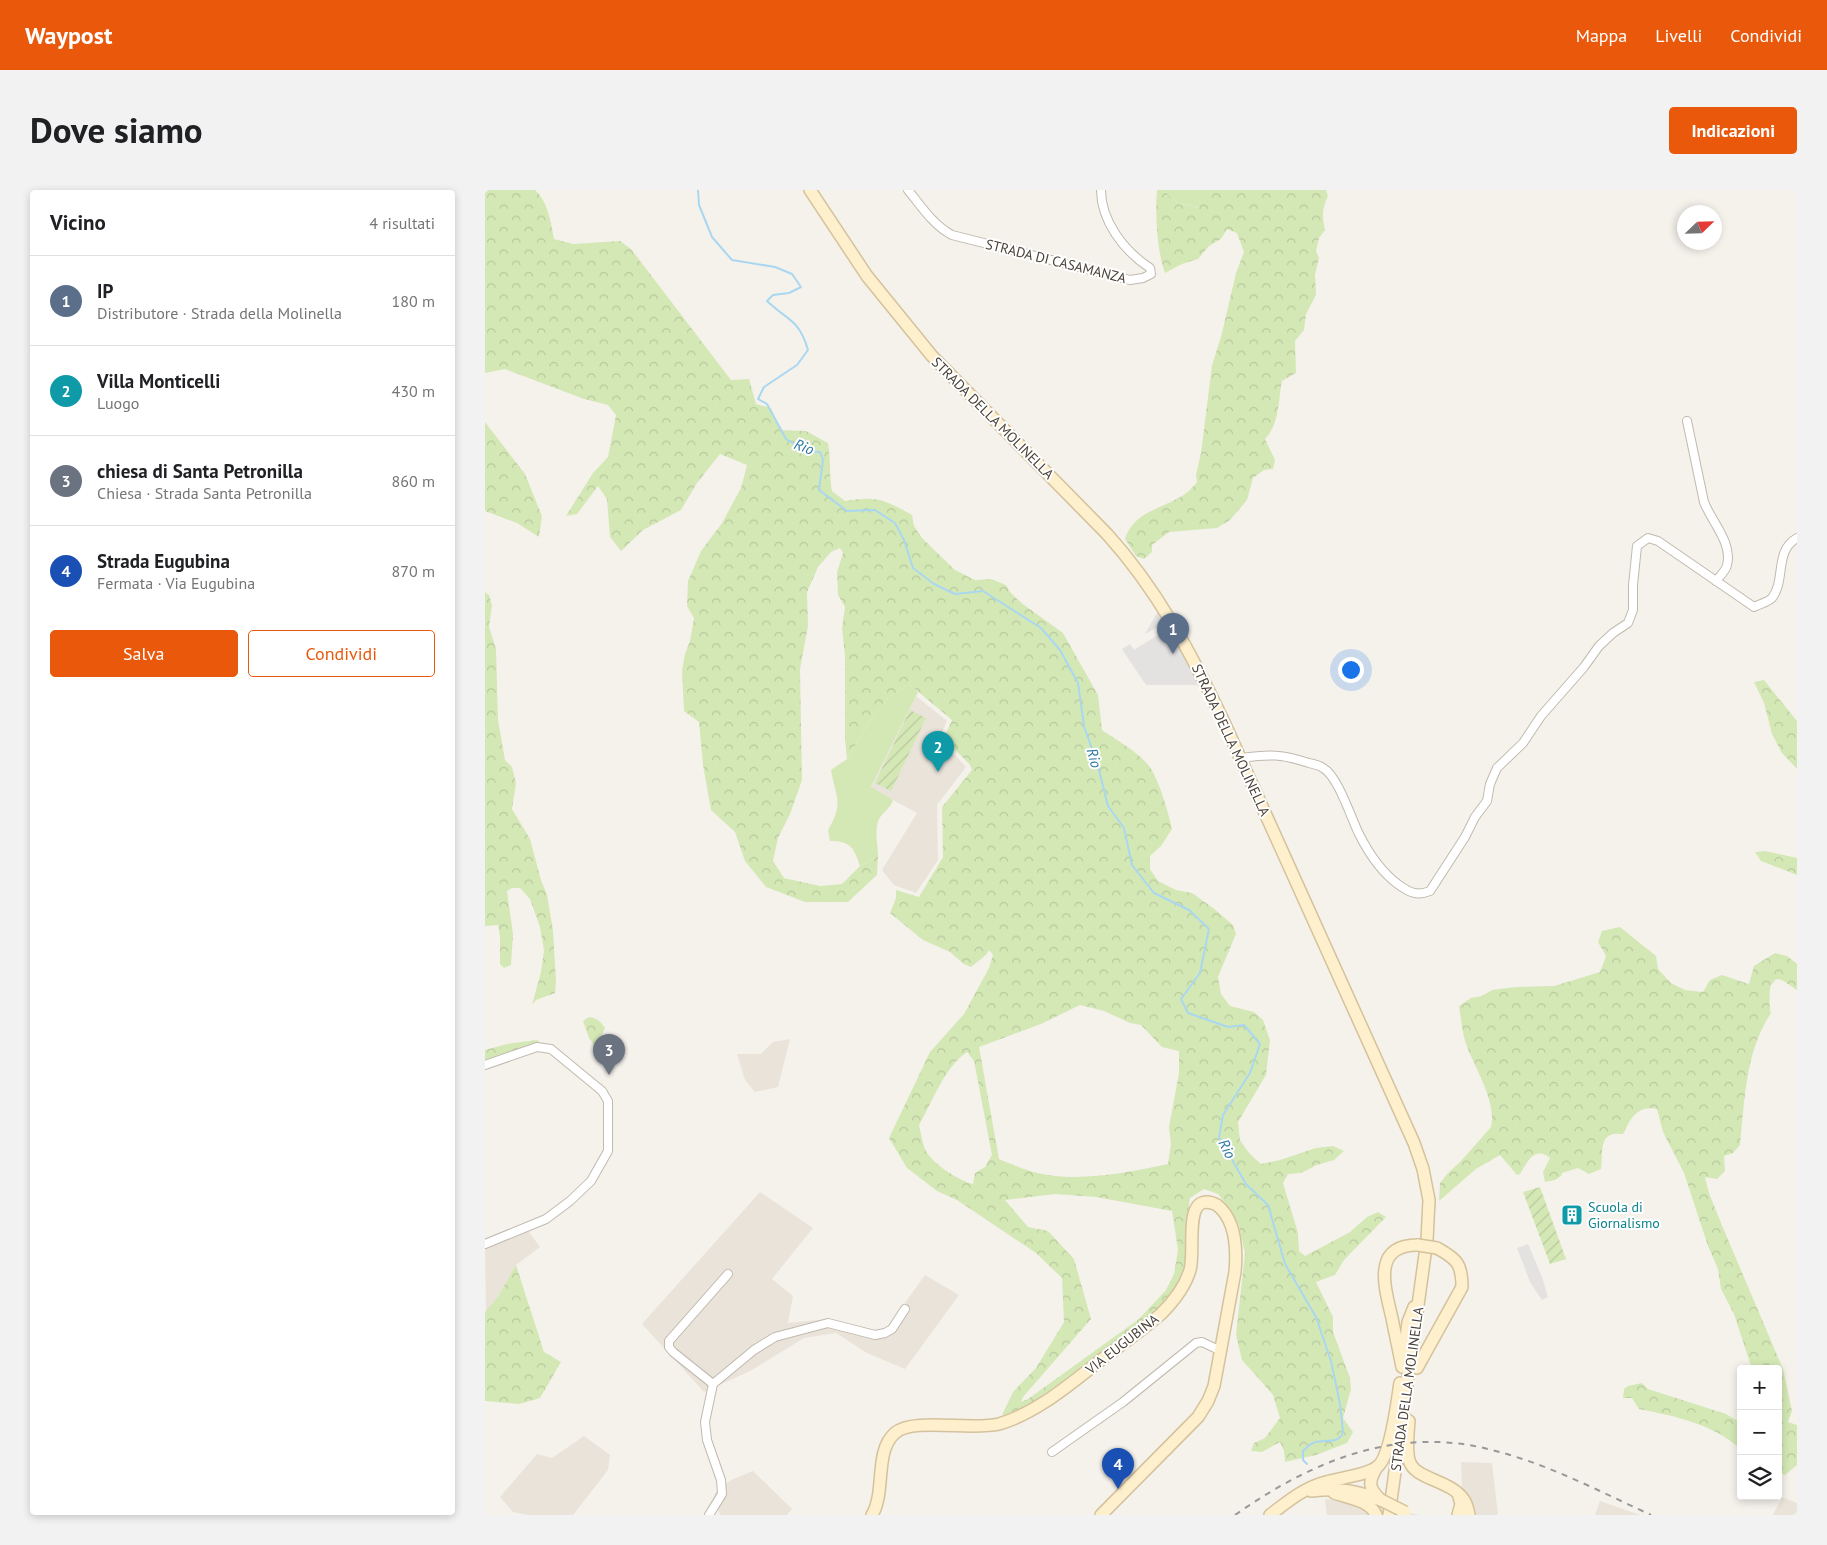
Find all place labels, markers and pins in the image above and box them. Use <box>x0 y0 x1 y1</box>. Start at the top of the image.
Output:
pin: 1 <box>1157 613 1189 654</box>
pin: 2 <box>922 731 954 772</box>
pin: 3 <box>593 1034 625 1075</box>
place label: Scuola di Giornalismo <box>1588 1198 1660 1232</box>
building icon: Scuola di Giornalismo <box>1560 1203 1584 1227</box>
pin: 4 <box>1102 1448 1134 1489</box>

